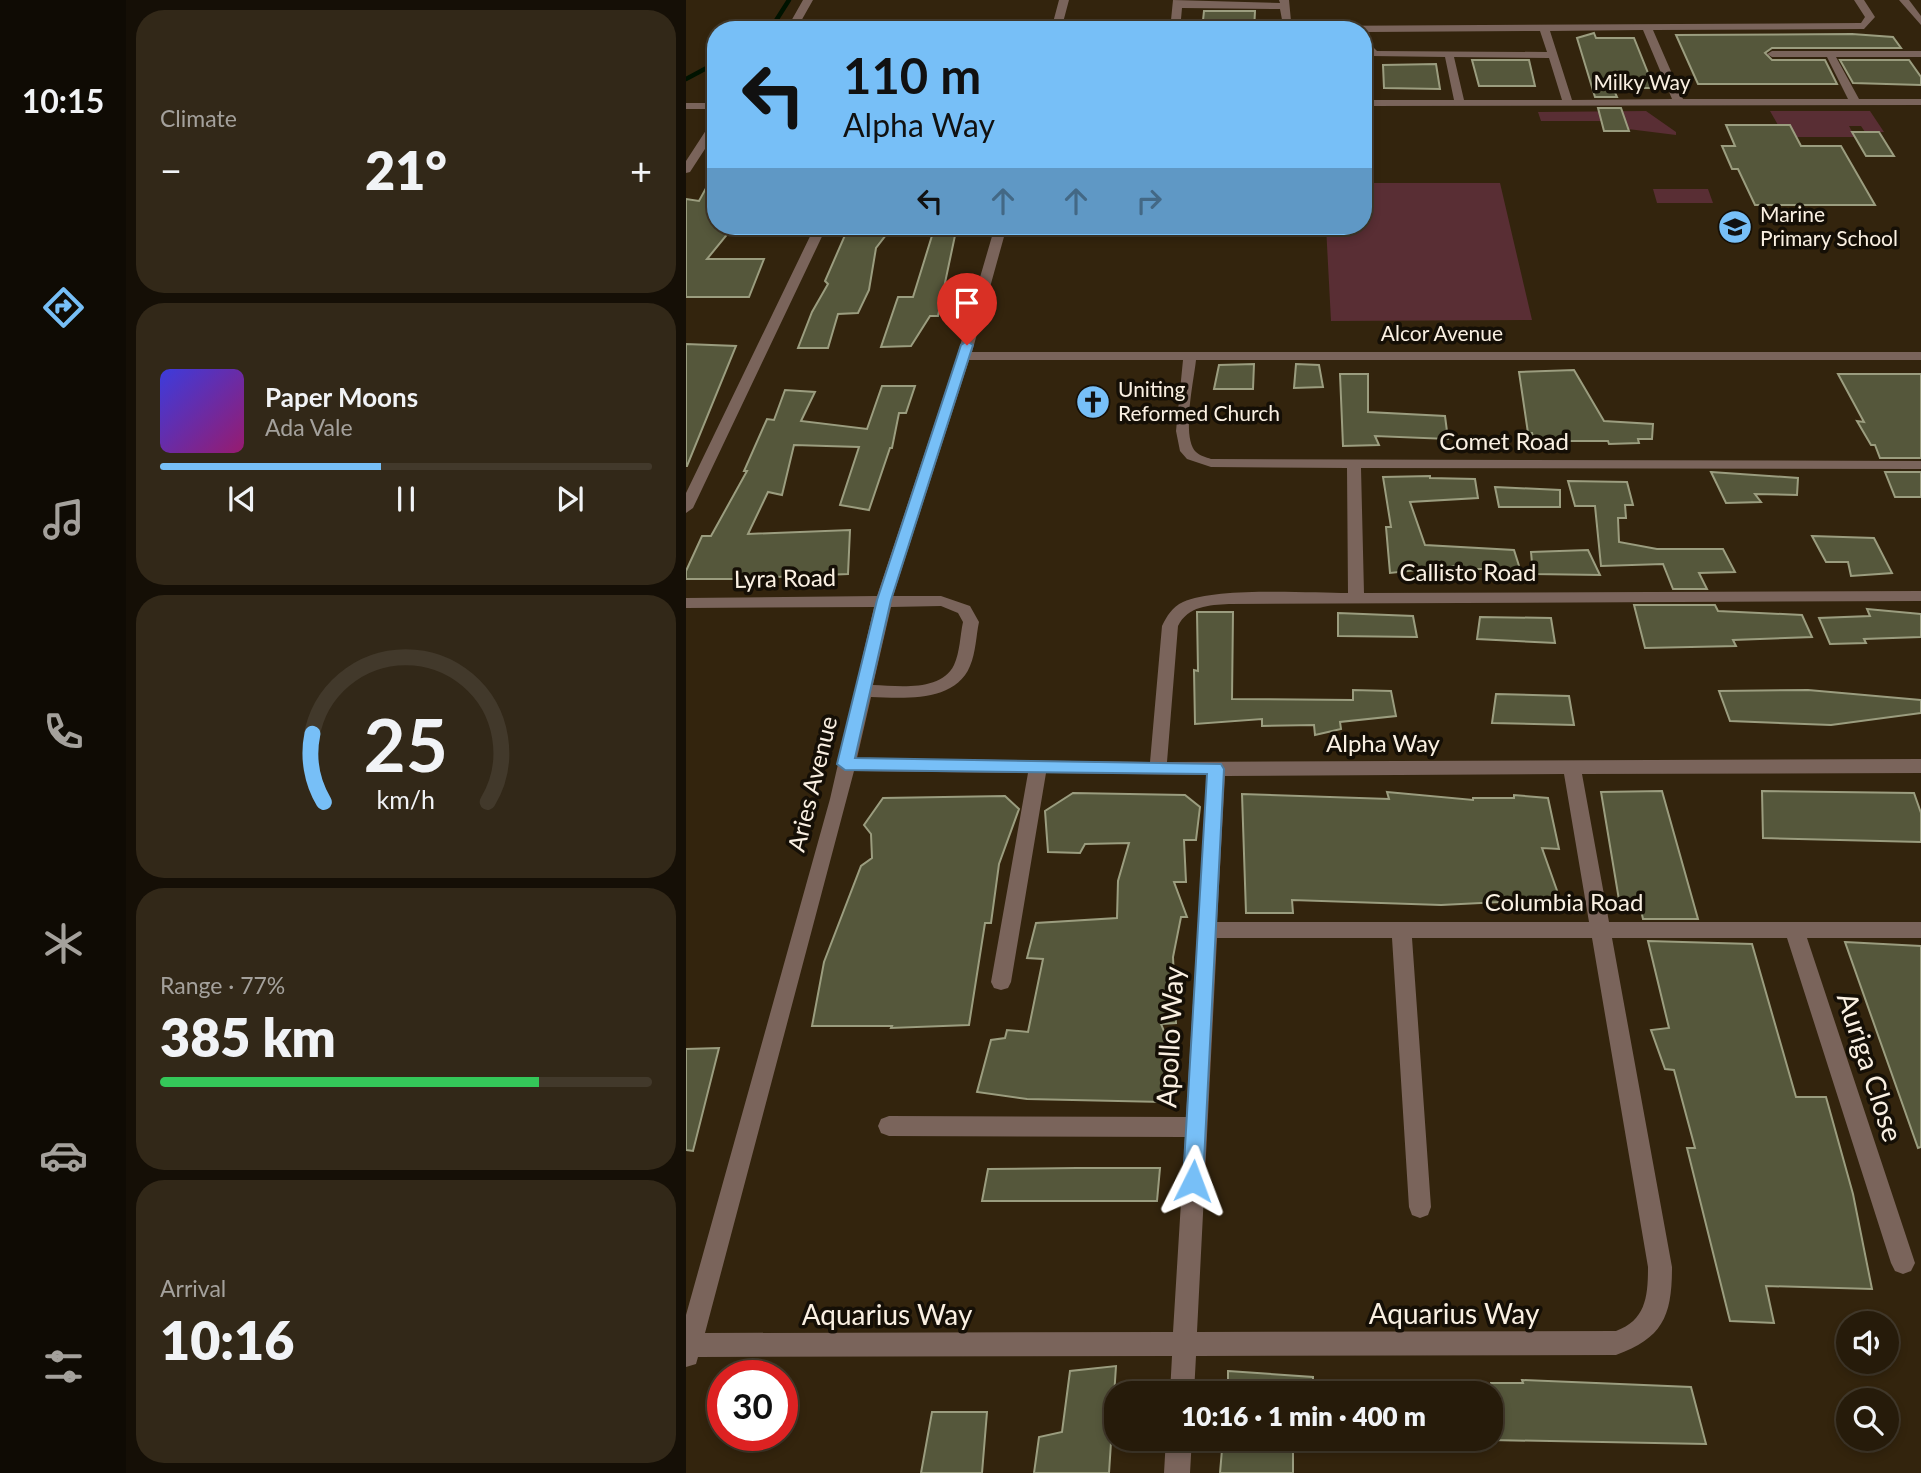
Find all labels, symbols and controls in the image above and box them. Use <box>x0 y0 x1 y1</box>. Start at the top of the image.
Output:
text: 110 m <box>843 46 981 104</box>
icon: left <box>728 49 819 140</box>
street label: Milky Way <box>1594 69 1691 94</box>
text: 10:15 <box>22 81 104 120</box>
text: Climate <box>160 104 237 132</box>
text: Alpha Way <box>843 105 995 144</box>
text: 21° <box>365 139 447 201</box>
text: − <box>160 147 182 193</box>
text: + <box>630 147 652 193</box>
icon: left <box>911 182 949 220</box>
icon: ahead <box>984 182 1022 220</box>
icon: ahead <box>1057 182 1095 220</box>
icon: right <box>1130 182 1168 220</box>
place label: Marine Primary School <box>1760 201 1898 250</box>
school or university icon: Marine Primary School <box>1716 208 1754 246</box>
pin <box>937 273 997 345</box>
icon: directions <box>39 283 88 332</box>
icon: arrive <box>948 284 986 322</box>
street label: Alcor Avenue <box>1381 320 1503 345</box>
place label: Uniting Reformed Church <box>1118 376 1280 425</box>
text: Paper Moons <box>265 381 418 413</box>
church icon: Uniting Reformed Church <box>1074 383 1112 421</box>
text: Ada Vale <box>265 413 353 441</box>
street label: Comet Road <box>1439 426 1569 455</box>
icon: previous <box>223 480 261 518</box>
icon: pause <box>387 480 425 518</box>
icon: next <box>551 480 589 518</box>
icon: music <box>39 495 88 544</box>
street label: Callisto Road <box>1400 557 1536 586</box>
street label: Lyra Road <box>734 562 836 593</box>
text: 25 <box>364 701 448 789</box>
icon: phone <box>39 707 88 756</box>
street label: Aries Avenue <box>781 713 842 854</box>
street label: Alpha Way <box>1326 728 1441 757</box>
text: km/h <box>377 784 435 814</box>
street label: Columbia Road <box>1485 887 1643 916</box>
icon: climate <box>39 919 88 968</box>
street label: Apollo Way <box>1148 965 1190 1109</box>
text: Range · 77% <box>160 971 285 999</box>
street label: Auriga Close <box>1831 988 1911 1146</box>
text: 385 km <box>160 1006 336 1068</box>
icon: car <box>39 1131 88 1180</box>
position arrow <box>1156 1144 1230 1218</box>
text: Arrival <box>160 1274 226 1302</box>
street label: Aquarius Way <box>1369 1296 1540 1330</box>
street label: Aquarius Way <box>802 1297 973 1331</box>
text: 10:16 <box>160 1309 294 1371</box>
map controls <box>1836 1311 1899 1451</box>
button: sound <box>1836 1311 1899 1374</box>
icon: filters <box>39 1342 88 1391</box>
speed limit sign: 30 <box>707 1360 798 1451</box>
button: search <box>1836 1388 1899 1451</box>
text: 10:16 · 1 min · 400 m <box>1181 1400 1426 1432</box>

